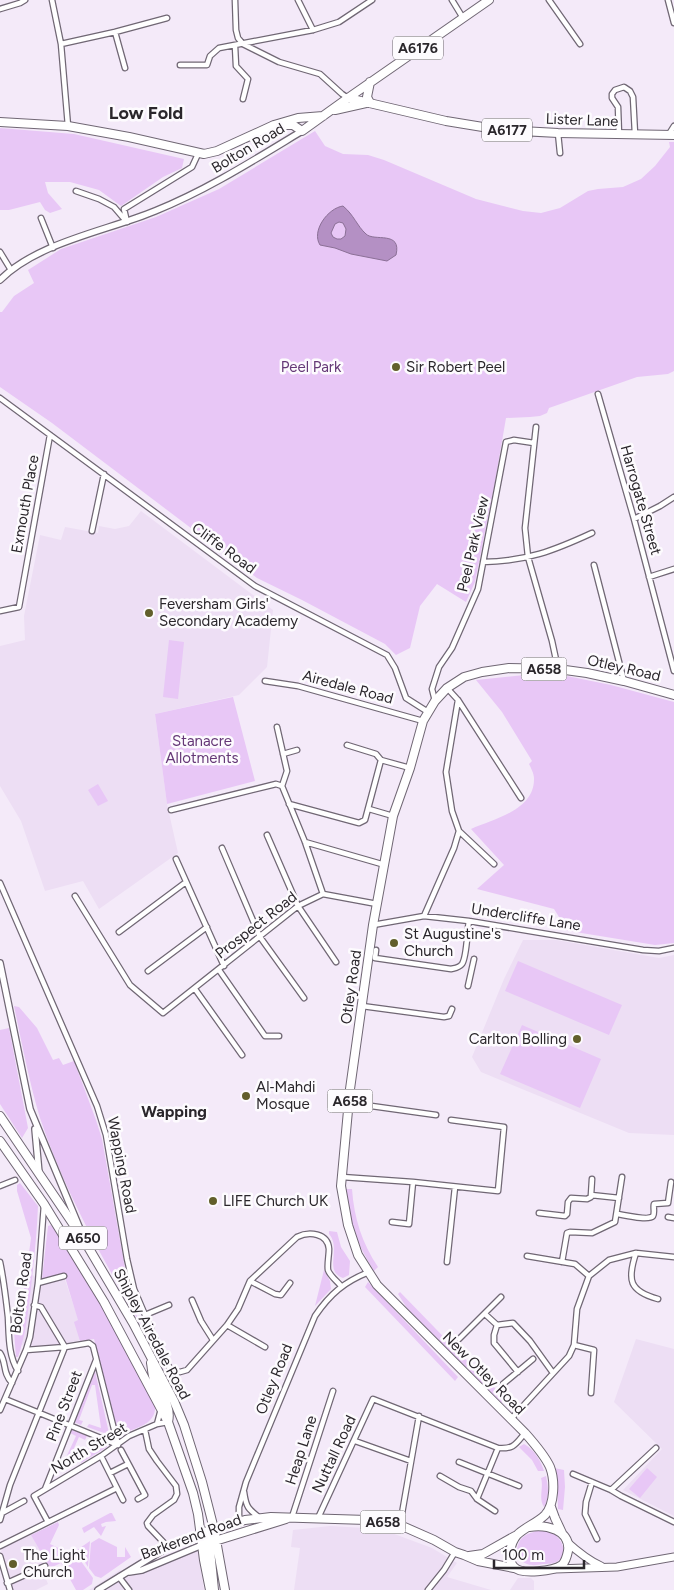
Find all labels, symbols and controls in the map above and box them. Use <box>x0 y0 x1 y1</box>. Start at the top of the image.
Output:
road number: A6176 <box>393 36 443 59</box>
district label: Low Fold <box>109 102 183 124</box>
street label: Lister Lane <box>545 110 619 130</box>
road number: A6177 <box>482 118 532 142</box>
street label: Bolton Road <box>208 119 288 177</box>
park label: Peel Park <box>281 358 342 376</box>
place label: Sir Robert Peel <box>406 358 505 376</box>
marker: Sir Robert Peel <box>390 361 402 373</box>
street label: Harrogate Street <box>617 443 665 557</box>
street label: Exmouth Place <box>7 453 43 555</box>
street label: Peel Park View <box>453 494 493 594</box>
street label: Cliffe Road <box>188 519 260 577</box>
place label: Feversham Girls' Secondary Academy <box>159 595 298 630</box>
marker: Feversham Girls' Secondary Academy <box>143 607 155 619</box>
street label: Otley Road <box>586 651 662 685</box>
road number: A658 <box>522 658 566 681</box>
street label: Airedale Road <box>301 666 395 708</box>
park label: Stanacre Allotments <box>165 732 239 767</box>
street label: Prospect Road <box>212 888 300 962</box>
street label: Undercliffe Lane <box>470 899 582 935</box>
place label: St Augustine's Church <box>404 925 501 960</box>
marker: St Augustine's Church <box>388 937 400 949</box>
street label: Otley Road <box>337 949 365 1025</box>
place label: Carlton Bolling <box>469 1030 567 1048</box>
marker: Carlton Bolling <box>571 1033 583 1045</box>
place label: Al‐Mahdi Mosque <box>256 1078 315 1113</box>
marker: Al‐Mahdi Mosque <box>240 1090 252 1102</box>
road number: A658 <box>328 1090 372 1112</box>
district label: Wapping <box>141 1102 207 1121</box>
street label: Wapping Road <box>104 1115 140 1215</box>
place label: LIFE Church UK <box>223 1192 329 1210</box>
marker: LIFE Church UK <box>207 1195 219 1207</box>
road number: A650 <box>59 1226 107 1250</box>
street label: Bolton Road <box>6 1251 36 1335</box>
street label: Shipley Airedale Road <box>110 1265 194 1403</box>
street label: New Otley Road <box>439 1328 529 1418</box>
street label: Otley Road <box>252 1341 296 1417</box>
street label: Pine Street <box>42 1368 86 1444</box>
street label: Nuttall Road <box>308 1412 360 1496</box>
street label: Heap Lane <box>281 1413 321 1487</box>
street label: North Street <box>48 1418 130 1478</box>
street label: Barkerend Road <box>138 1510 244 1564</box>
road number: A658 <box>360 1510 406 1534</box>
scale bar <box>494 1538 584 1570</box>
place label: The Light Church <box>23 1546 86 1581</box>
text: 100 m <box>502 1546 544 1564</box>
marker: The Light Church <box>7 1558 19 1570</box>

